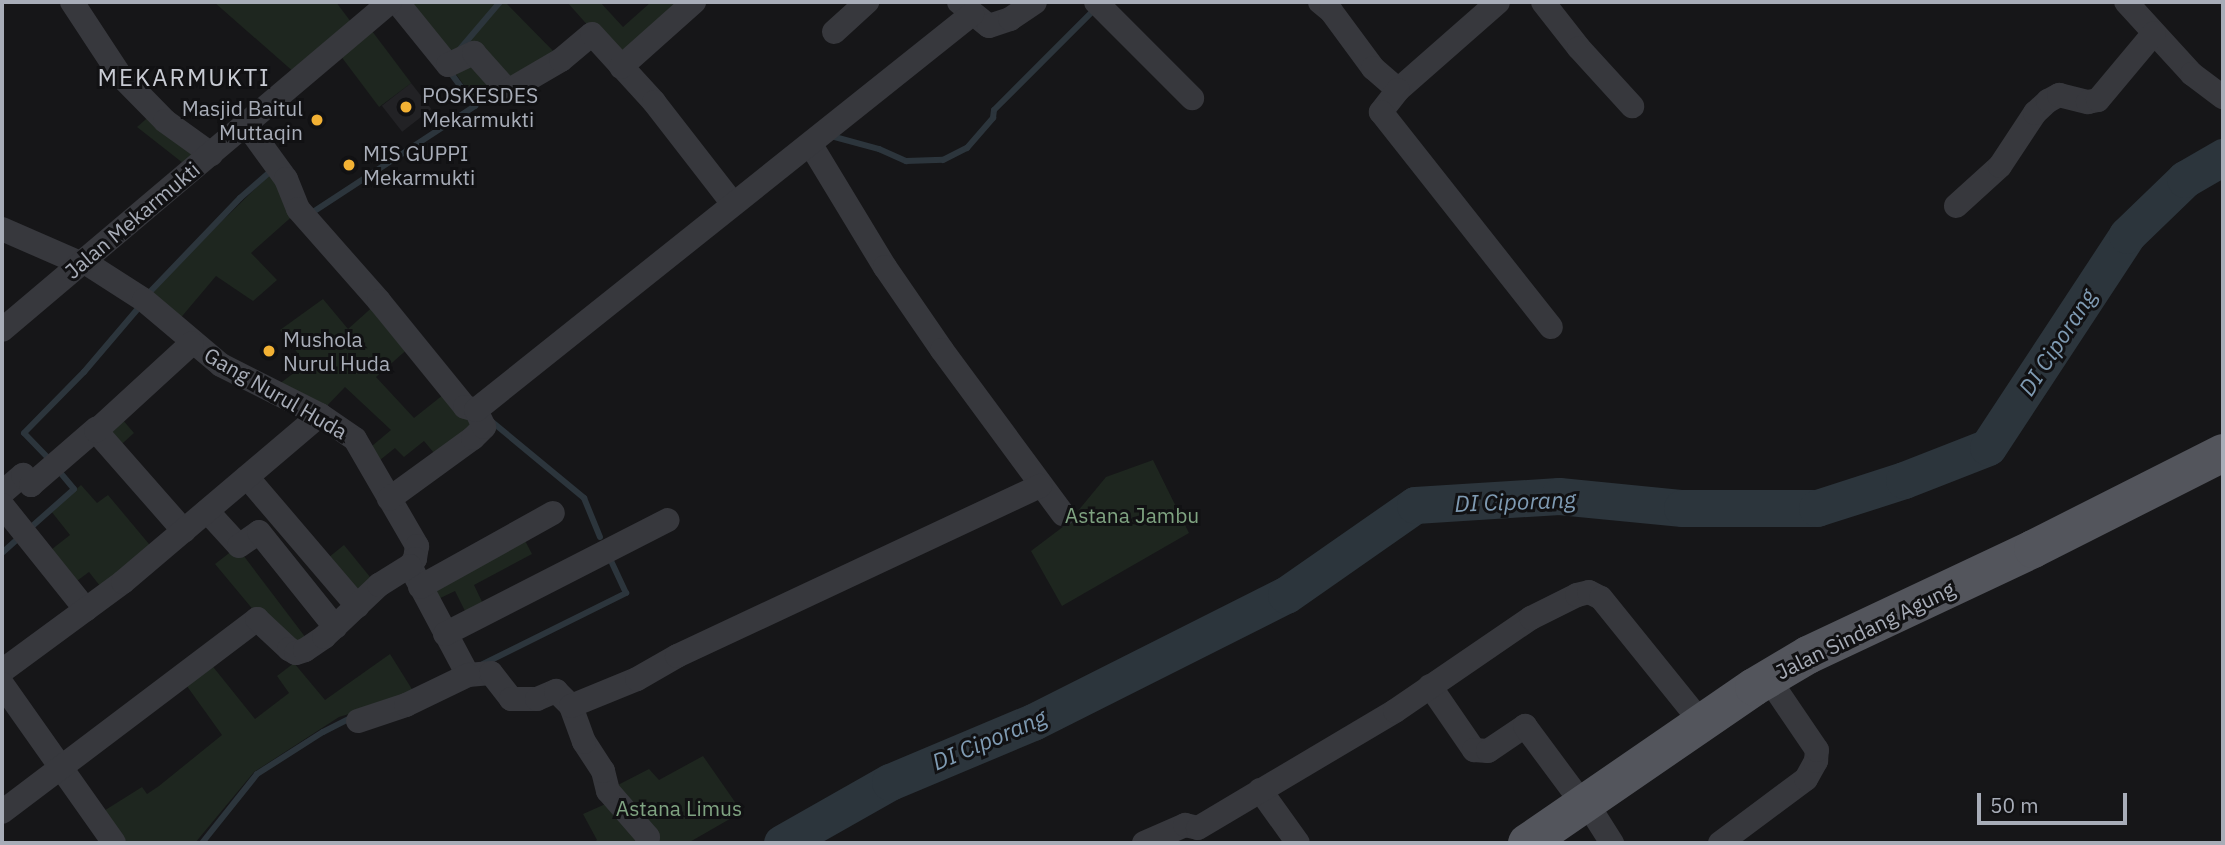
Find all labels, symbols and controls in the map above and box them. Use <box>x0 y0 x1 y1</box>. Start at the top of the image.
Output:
district label: MEKARMUKTI <box>99 64 269 92</box>
place label: POSKESDES Mekarmukti <box>422 82 538 132</box>
place label: Masjid Baitul Muttaqin <box>182 95 303 145</box>
marker: POSKESDES Mekarmukti <box>396 97 416 117</box>
marker: Masjid Baitul Muttaqin <box>309 112 325 128</box>
place label: MIS GUPPI Mekarmukti <box>363 140 475 190</box>
street label: Jalan Mekarmukti <box>60 156 204 284</box>
marker: MIS GUPPI Mekarmukti <box>341 157 357 173</box>
water label: DI Ciporang <box>2012 284 2102 400</box>
place label: Mushola Nurul Huda <box>283 326 390 376</box>
street label: Gang Nurul Huda <box>200 342 352 444</box>
marker: Mushola Nurul Huda <box>261 343 277 359</box>
water label: DI Ciporang <box>1454 485 1576 517</box>
park label: Astana Jambu <box>1065 502 1199 528</box>
street label: Jalan Sindang Agung <box>1771 576 1959 684</box>
water label: DI Ciporang <box>928 703 1050 775</box>
scale bar <box>1980 778 2130 822</box>
text: 50 m <box>1990 791 2039 819</box>
park label: Astana Limus <box>616 795 742 821</box>

